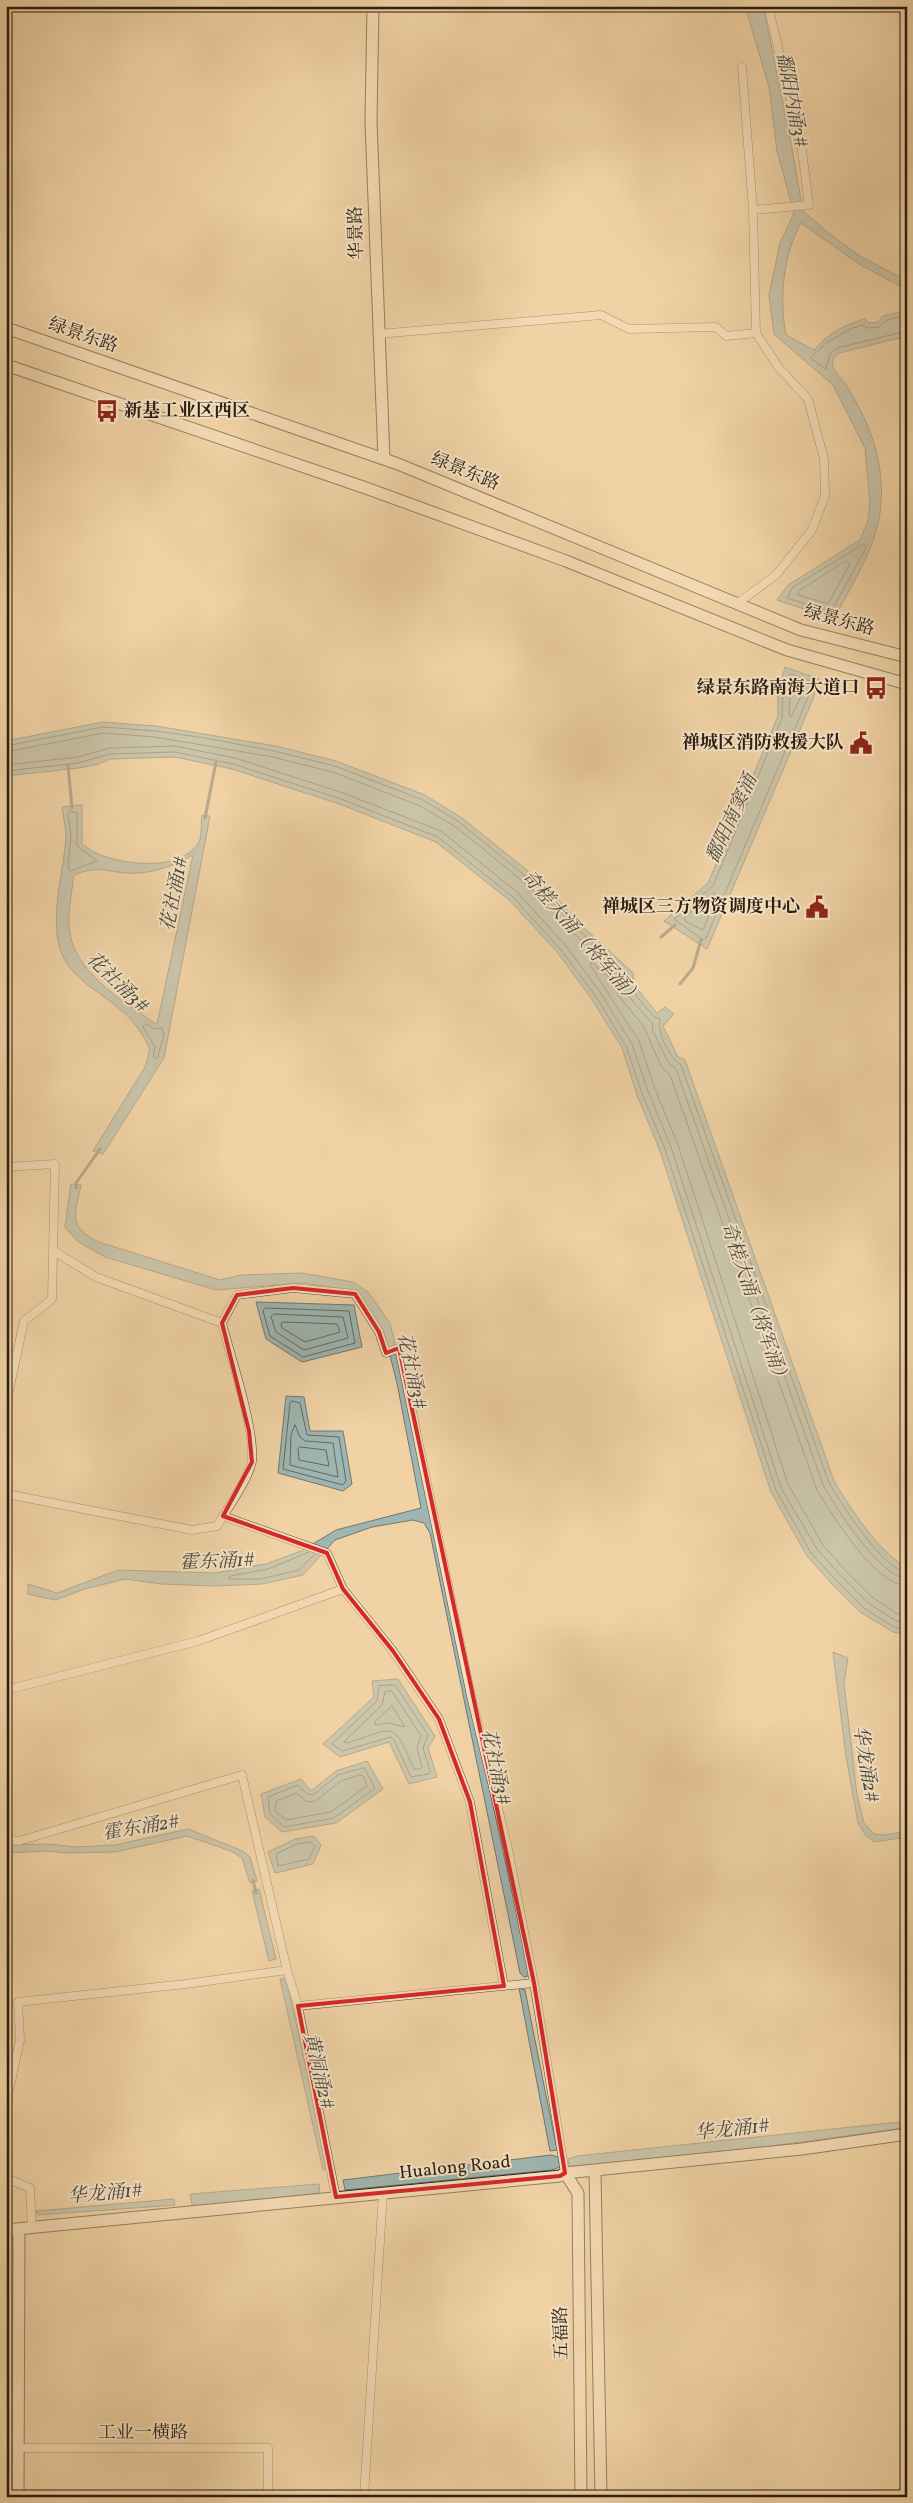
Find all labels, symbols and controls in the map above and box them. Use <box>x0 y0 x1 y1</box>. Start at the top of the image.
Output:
water label: 鄱阳内涌3# <box>769 50 813 151</box>
street label: 华景路 <box>344 206 370 260</box>
street label: 绿景东路 <box>45 312 121 360</box>
bus stop icon: 新基工业区西区 <box>94 398 120 424</box>
place label: 新基工业区西区 <box>124 399 250 424</box>
street label: 绿景东路 <box>427 447 503 497</box>
street label: 绿景东路 <box>801 600 877 642</box>
bus stop icon: 绿景东路南海大道口 <box>863 675 889 701</box>
place label: 绿景东路南海大道口 <box>697 676 859 701</box>
public building icon: 禅城区消防救援大队 <box>848 730 874 756</box>
place label: 禅城区消防救援大队 <box>682 731 844 756</box>
water label: 鄱阳南窦涌 <box>700 769 765 868</box>
water label: 花社涌1# <box>155 854 195 933</box>
water label: 奇槎大涌（将军涌） <box>515 865 647 1011</box>
public building icon: 禅城区三方物资调度中心 <box>804 894 830 920</box>
place label: 禅城区三方物资调度中心 <box>602 895 800 920</box>
water label: 花社涌3# <box>80 947 154 1020</box>
water label: 奇槎大涌（将军涌） <box>714 1219 794 1389</box>
water label: 花社涌3# <box>390 1330 432 1412</box>
water label: 霍东涌1# <box>179 1548 256 1576</box>
water label: 华龙涌2# <box>846 1724 884 1805</box>
water label: 花社涌3# <box>474 1726 516 1808</box>
water label: 霍东涌2# <box>101 1809 182 1847</box>
water label: 黄洞涌2# <box>297 2030 340 2112</box>
water label: 华龙涌1# <box>693 2113 772 2147</box>
street label: Hualong Road <box>398 2150 512 2186</box>
water label: 华龙涌1# <box>66 2178 144 2210</box>
street label: 五福路 <box>549 2306 575 2360</box>
street label: 工业一横路 <box>98 2421 188 2446</box>

